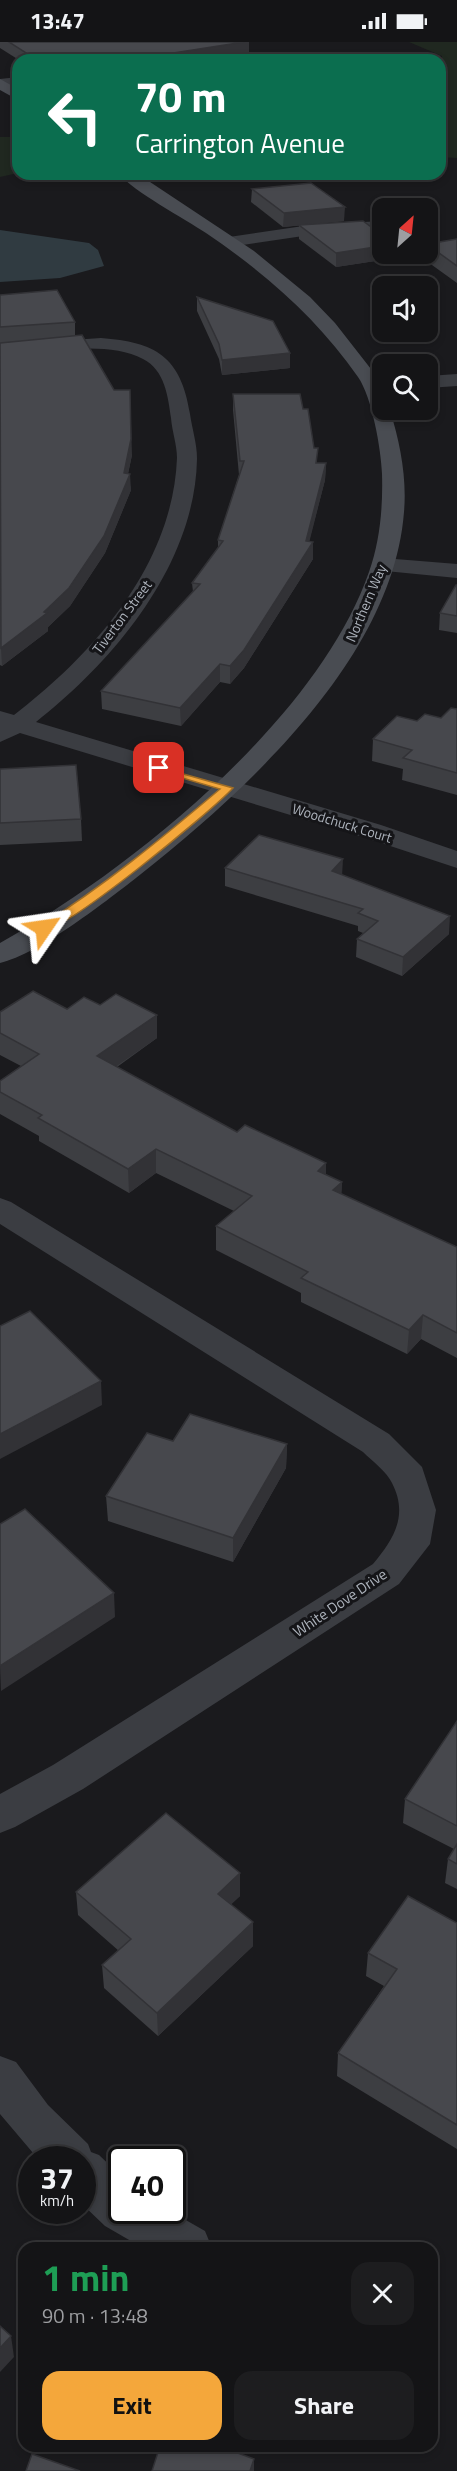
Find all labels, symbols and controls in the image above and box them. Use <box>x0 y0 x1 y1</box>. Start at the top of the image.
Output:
text: 13:47 <box>30 4 85 38</box>
text: 70 m <box>135 64 227 128</box>
icon: left <box>36 78 114 156</box>
text: Carrington Avenue <box>135 122 345 163</box>
north arrow <box>372 198 438 264</box>
map controls <box>372 198 438 420</box>
button: sound <box>372 276 438 342</box>
button: search <box>372 354 438 420</box>
street label: Northern Way <box>340 561 391 645</box>
street label: Tiverton Street <box>87 575 157 658</box>
pin <box>133 742 184 793</box>
icon: arrive <box>142 751 175 784</box>
street label: Woodchuck Court <box>290 797 395 848</box>
position arrow <box>12 896 76 960</box>
street label: White Dove Drive <box>288 1563 391 1643</box>
speed limit sign: 40 <box>108 2146 186 2224</box>
text: 37 <box>40 2155 74 2201</box>
text: km/h <box>40 2189 74 2212</box>
text: 1 min <box>42 2250 129 2305</box>
button: close <box>351 2262 414 2325</box>
text: 90 m · 13:48 <box>42 2300 148 2331</box>
button: Exit <box>42 2371 222 2440</box>
button: Share <box>234 2371 414 2440</box>

